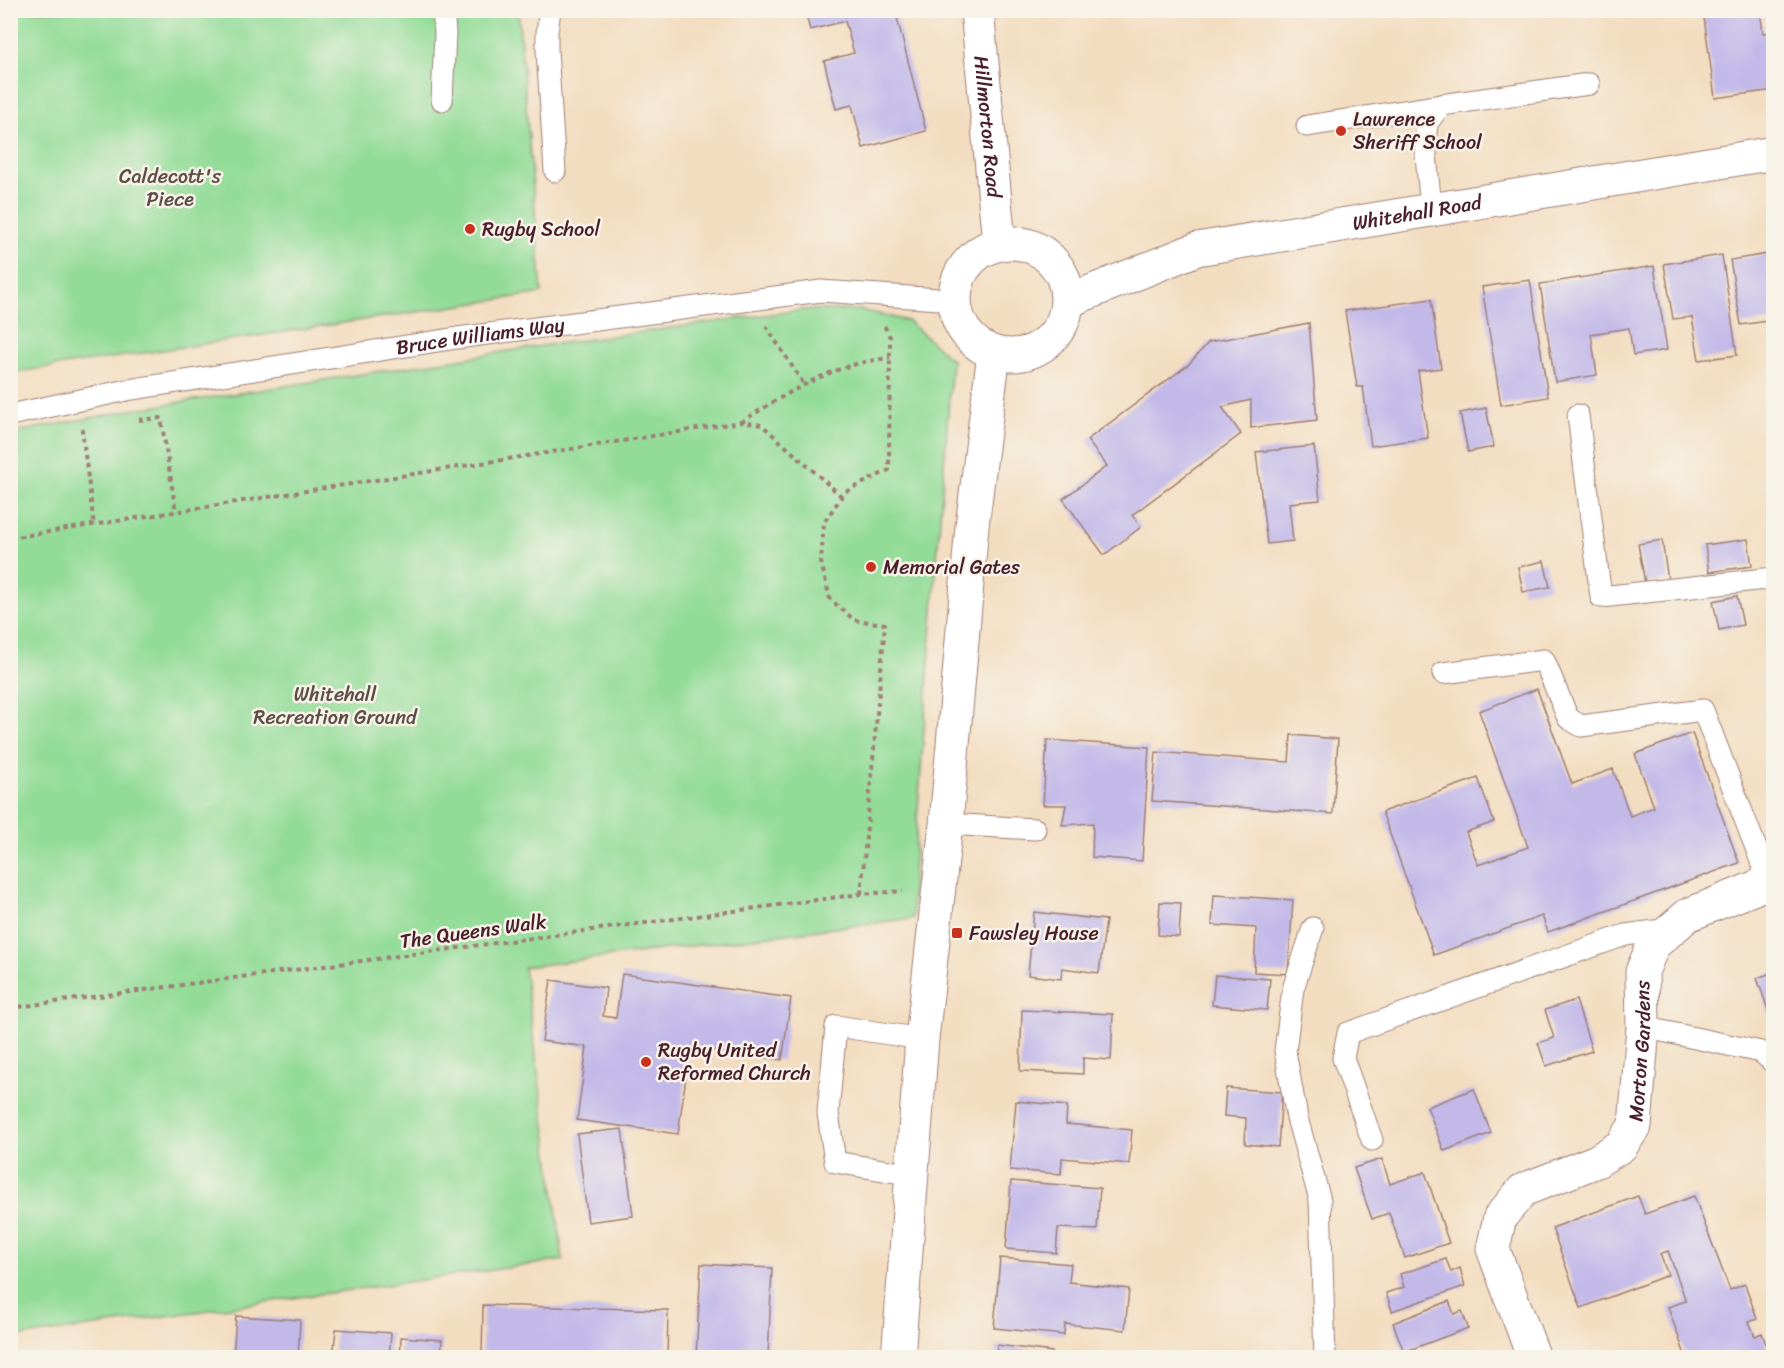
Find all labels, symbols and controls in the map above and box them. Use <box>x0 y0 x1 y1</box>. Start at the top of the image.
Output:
street label: Hillmorton Road <box>963 54 1012 201</box>
place label: Lawrence Sheriff School <box>1353 102 1483 160</box>
marker: Lawrence Sheriff School <box>1334 124 1348 138</box>
park label: Caldecott's Piece <box>119 159 222 217</box>
street label: Whitehall Road <box>1350 185 1486 241</box>
place label: Rugby School <box>482 212 600 247</box>
marker: Rugby School <box>463 222 477 236</box>
street label: Bruce Williams Way <box>393 307 567 365</box>
place label: Memorial Gates <box>883 550 1021 585</box>
marker: Memorial Gates <box>864 560 878 574</box>
park label: Whitehall Recreation Ground <box>253 677 418 735</box>
street label: The Queens Walk <box>398 904 549 959</box>
place label: Fawsley House <box>969 916 1099 951</box>
marker: Fawsley House <box>950 926 964 940</box>
street label: Morton Gardens <box>1618 979 1661 1123</box>
place label: Rugby United Reformed Church <box>658 1033 811 1091</box>
marker: Rugby United Reformed Church <box>639 1055 653 1069</box>

